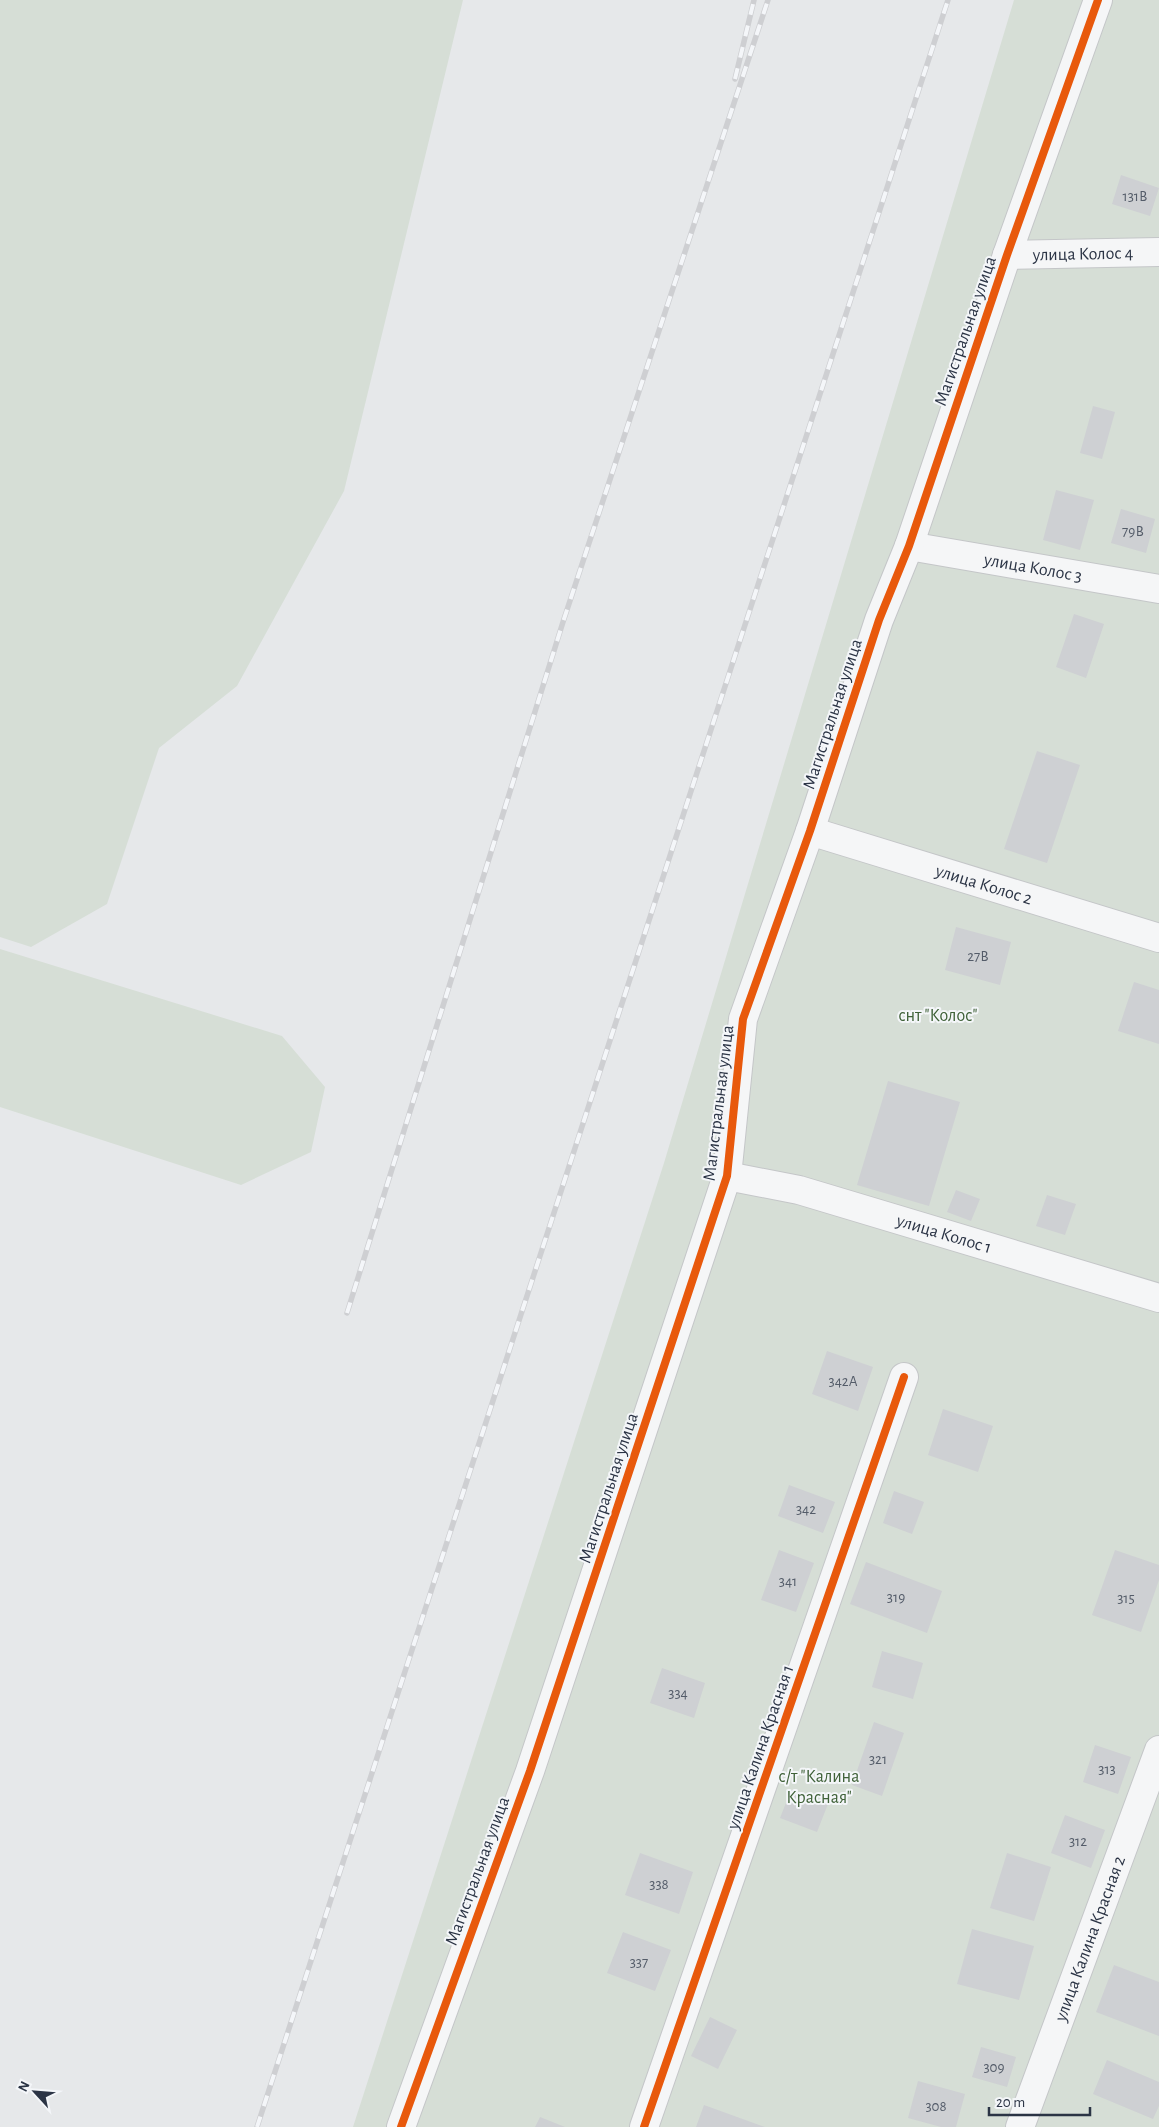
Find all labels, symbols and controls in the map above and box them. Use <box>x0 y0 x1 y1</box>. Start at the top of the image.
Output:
house number: 131В <box>1123 189 1147 204</box>
street label: улица Колос 4 <box>1032 245 1134 265</box>
street label: Магистральная улица <box>932 254 1000 409</box>
house number: 79В <box>1122 524 1144 539</box>
street label: улица Колос 3 <box>982 551 1083 586</box>
street label: Магистральная улица <box>800 637 866 792</box>
street label: улица Колос 2 <box>932 862 1034 909</box>
house number: 27В <box>967 949 989 964</box>
park label: снт "Колос" <box>898 1007 978 1025</box>
street label: Магистральная улица <box>700 1024 737 1182</box>
street label: улица Колос 1 <box>893 1212 994 1257</box>
house number: 342А <box>828 1374 858 1389</box>
street label: Магистральная улица <box>576 1411 642 1566</box>
house number: 342 <box>796 1502 816 1517</box>
house number: 341 <box>779 1574 797 1589</box>
house number: 319 <box>887 1590 905 1605</box>
house number: 315 <box>1117 1591 1135 1606</box>
street label: улица Калина Красная 1 <box>724 1663 798 1833</box>
house number: 334 <box>668 1686 688 1701</box>
house number: 321 <box>869 1752 887 1767</box>
house number: 313 <box>1098 1762 1116 1777</box>
park label: с/т "Калина Красная" <box>779 1768 859 1807</box>
street label: Магистральная улица <box>443 1794 513 1948</box>
house number: 312 <box>1069 1834 1087 1849</box>
street label: улица Калина Красная 2 <box>1051 1854 1129 2025</box>
house number: 338 <box>649 1877 669 1892</box>
house number: 337 <box>630 1955 648 1970</box>
house number: 309 <box>983 2060 1005 2075</box>
north arrow <box>10 2067 60 2117</box>
text: N <box>16 2079 33 2094</box>
scale bar <box>989 2084 1090 2116</box>
text: 20 m <box>996 2095 1025 2110</box>
house number: 308 <box>925 2099 947 2114</box>

